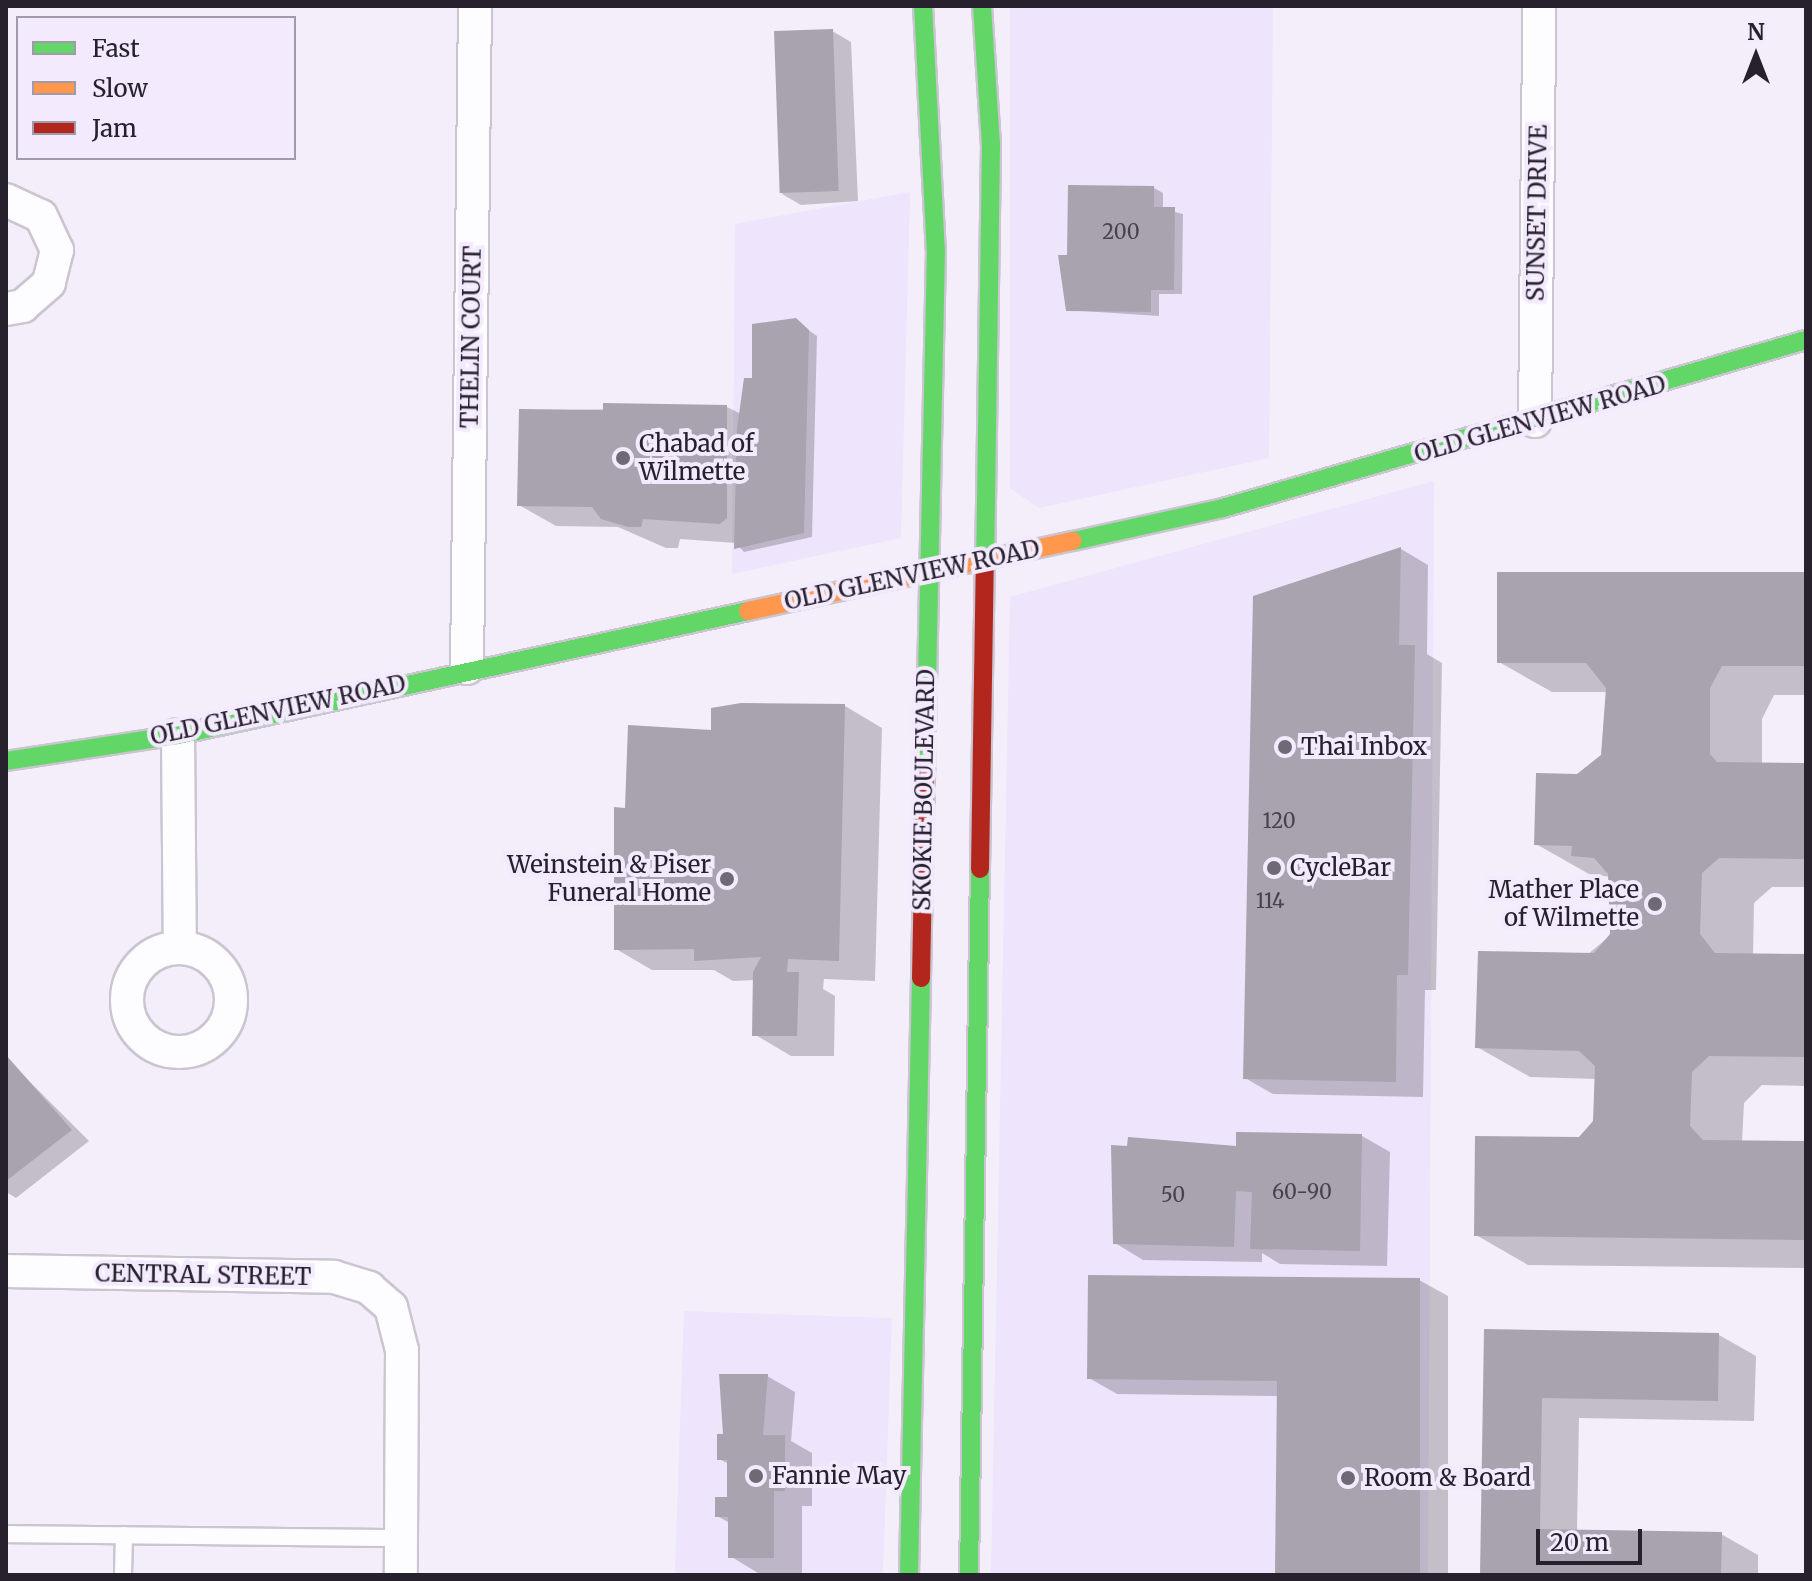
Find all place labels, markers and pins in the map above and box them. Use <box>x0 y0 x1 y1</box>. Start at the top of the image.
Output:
place label: Chabad of Wilmette <box>639 430 754 486</box>
marker: Chabad of Wilmette <box>614 449 632 467</box>
place label: Thai Inbox <box>1301 733 1427 761</box>
marker: Thai Inbox <box>1276 738 1294 756</box>
place label: Weinstein & Piser Funeral Home <box>507 851 711 907</box>
place label: CycleBar <box>1290 854 1391 882</box>
marker: CycleBar <box>1265 859 1283 877</box>
marker: Weinstein & Piser Funeral Home <box>718 870 736 888</box>
place label: Mather Place of Wilmette <box>1489 876 1639 932</box>
marker: Mather Place of Wilmette <box>1646 895 1664 913</box>
place label: Fannie May <box>772 1462 906 1490</box>
place label: Room & Board <box>1364 1464 1531 1492</box>
marker: Fannie May <box>747 1467 765 1485</box>
marker: Room & Board <box>1339 1469 1357 1487</box>

